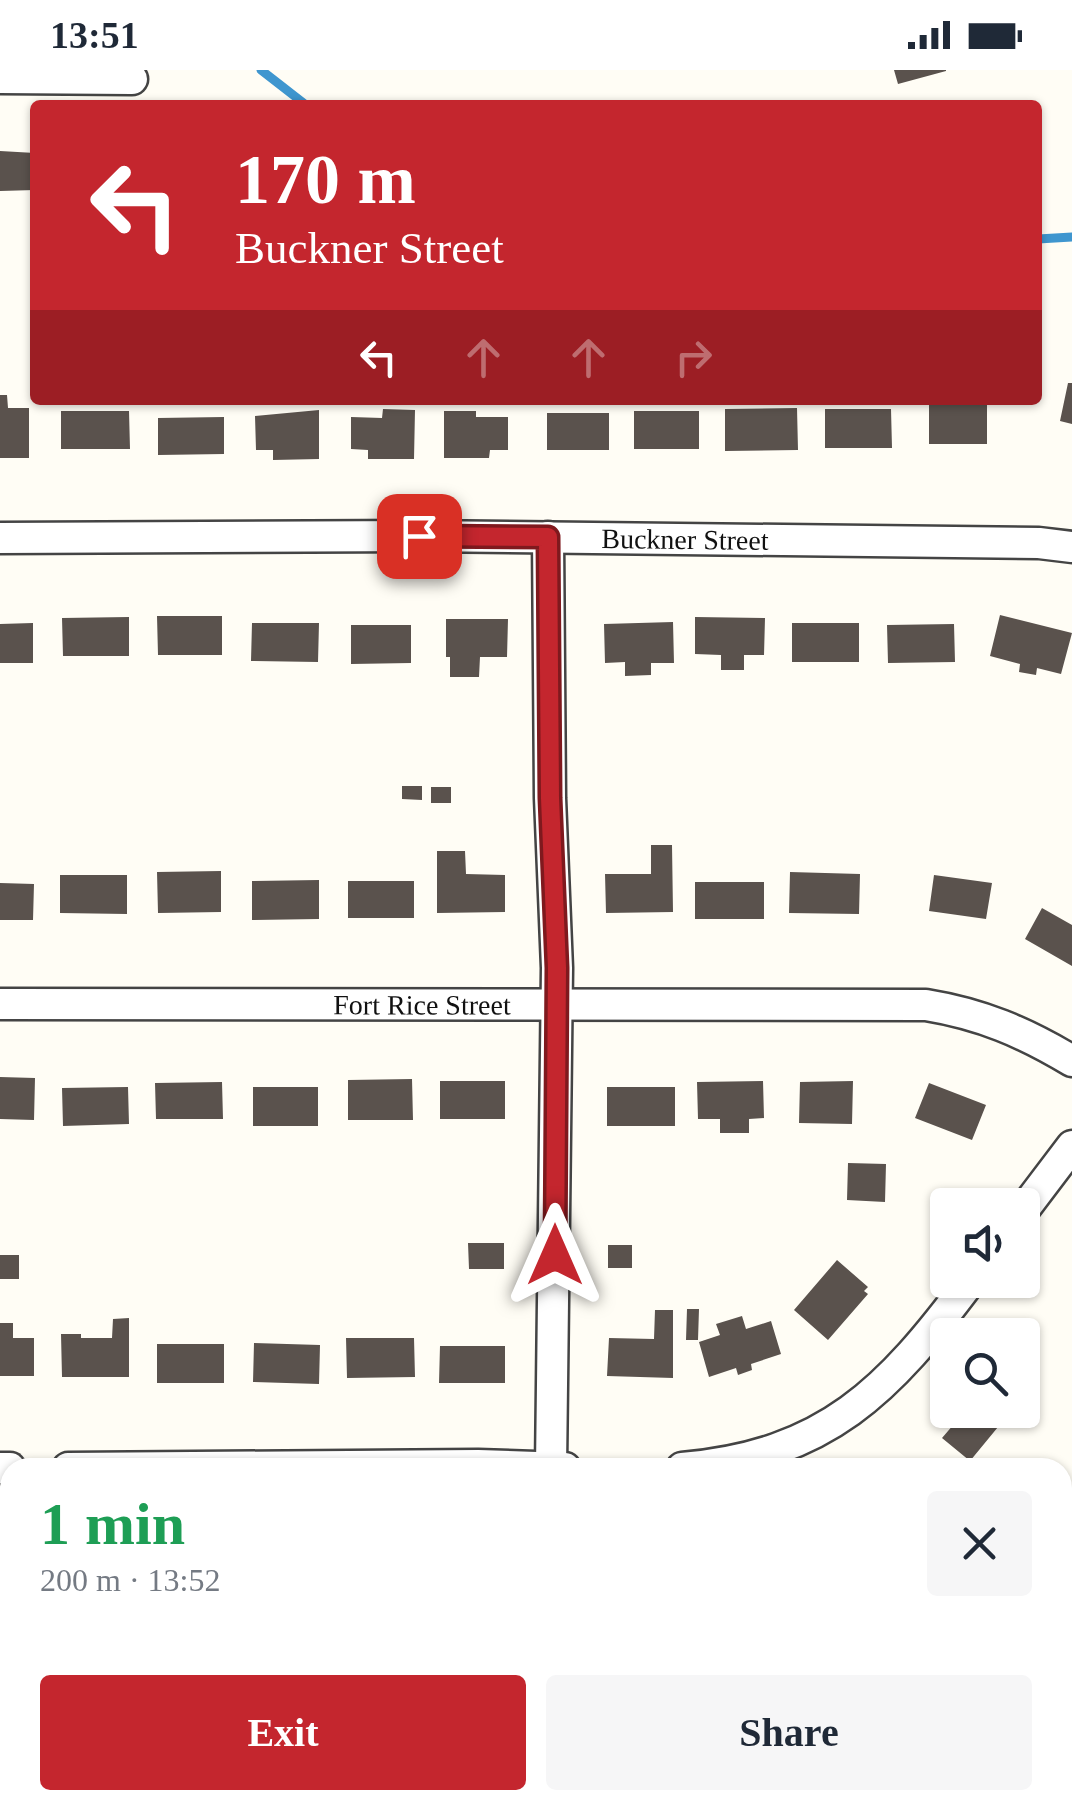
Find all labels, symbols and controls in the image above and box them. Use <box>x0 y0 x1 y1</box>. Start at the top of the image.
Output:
text: 13:51 <box>50 14 139 56</box>
icon: left <box>70 140 200 270</box>
text: 170 m <box>235 141 416 218</box>
text: Buckner Street <box>235 223 504 273</box>
icon: left <box>351 330 406 385</box>
icon: ahead <box>456 330 511 385</box>
icon: ahead <box>561 330 616 385</box>
icon: right <box>666 330 721 385</box>
pin <box>377 494 462 579</box>
icon: arrive <box>392 509 447 564</box>
street label: Buckner Street <box>601 523 769 555</box>
street label: Fort Rice Street <box>333 989 511 1020</box>
map controls <box>930 1188 1040 1428</box>
button: sound <box>930 1188 1040 1298</box>
position arrow <box>503 1203 607 1307</box>
button: search <box>930 1318 1040 1428</box>
text: 1 min <box>40 1491 185 1557</box>
button: close <box>927 1491 1032 1596</box>
text: 200 m · 13:52 <box>40 1562 220 1598</box>
button: Exit <box>40 1675 526 1790</box>
button: Share <box>546 1675 1032 1790</box>

